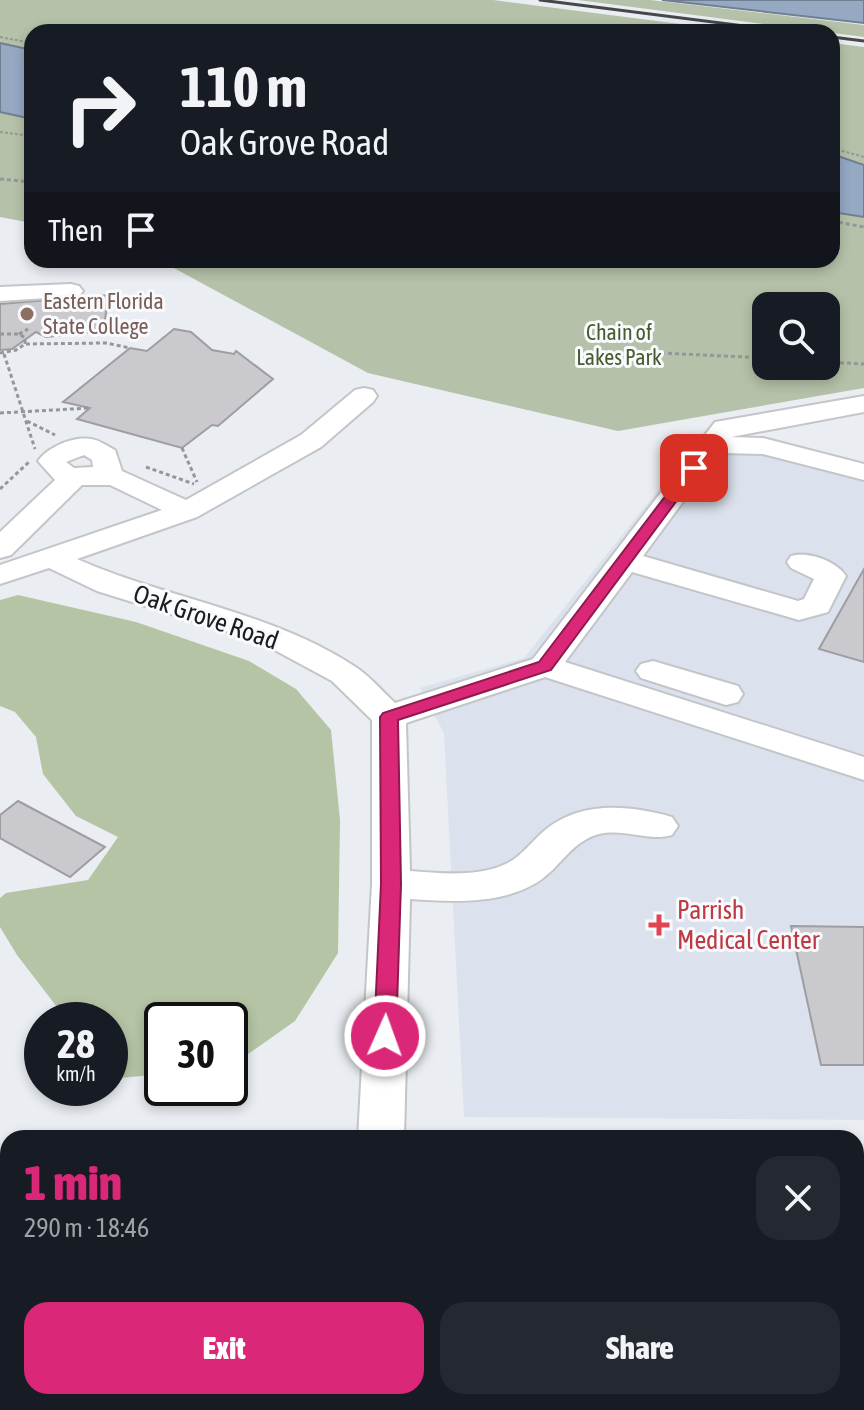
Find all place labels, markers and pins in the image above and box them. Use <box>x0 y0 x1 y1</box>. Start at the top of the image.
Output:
place label: Eastern Florida State College <box>43 288 164 339</box>
marker: Eastern Florida State College <box>18 305 36 323</box>
pin <box>660 434 728 502</box>
place label: Parrish Medical Center <box>677 895 820 955</box>
marker: Parrish Medical Center <box>648 914 670 936</box>

